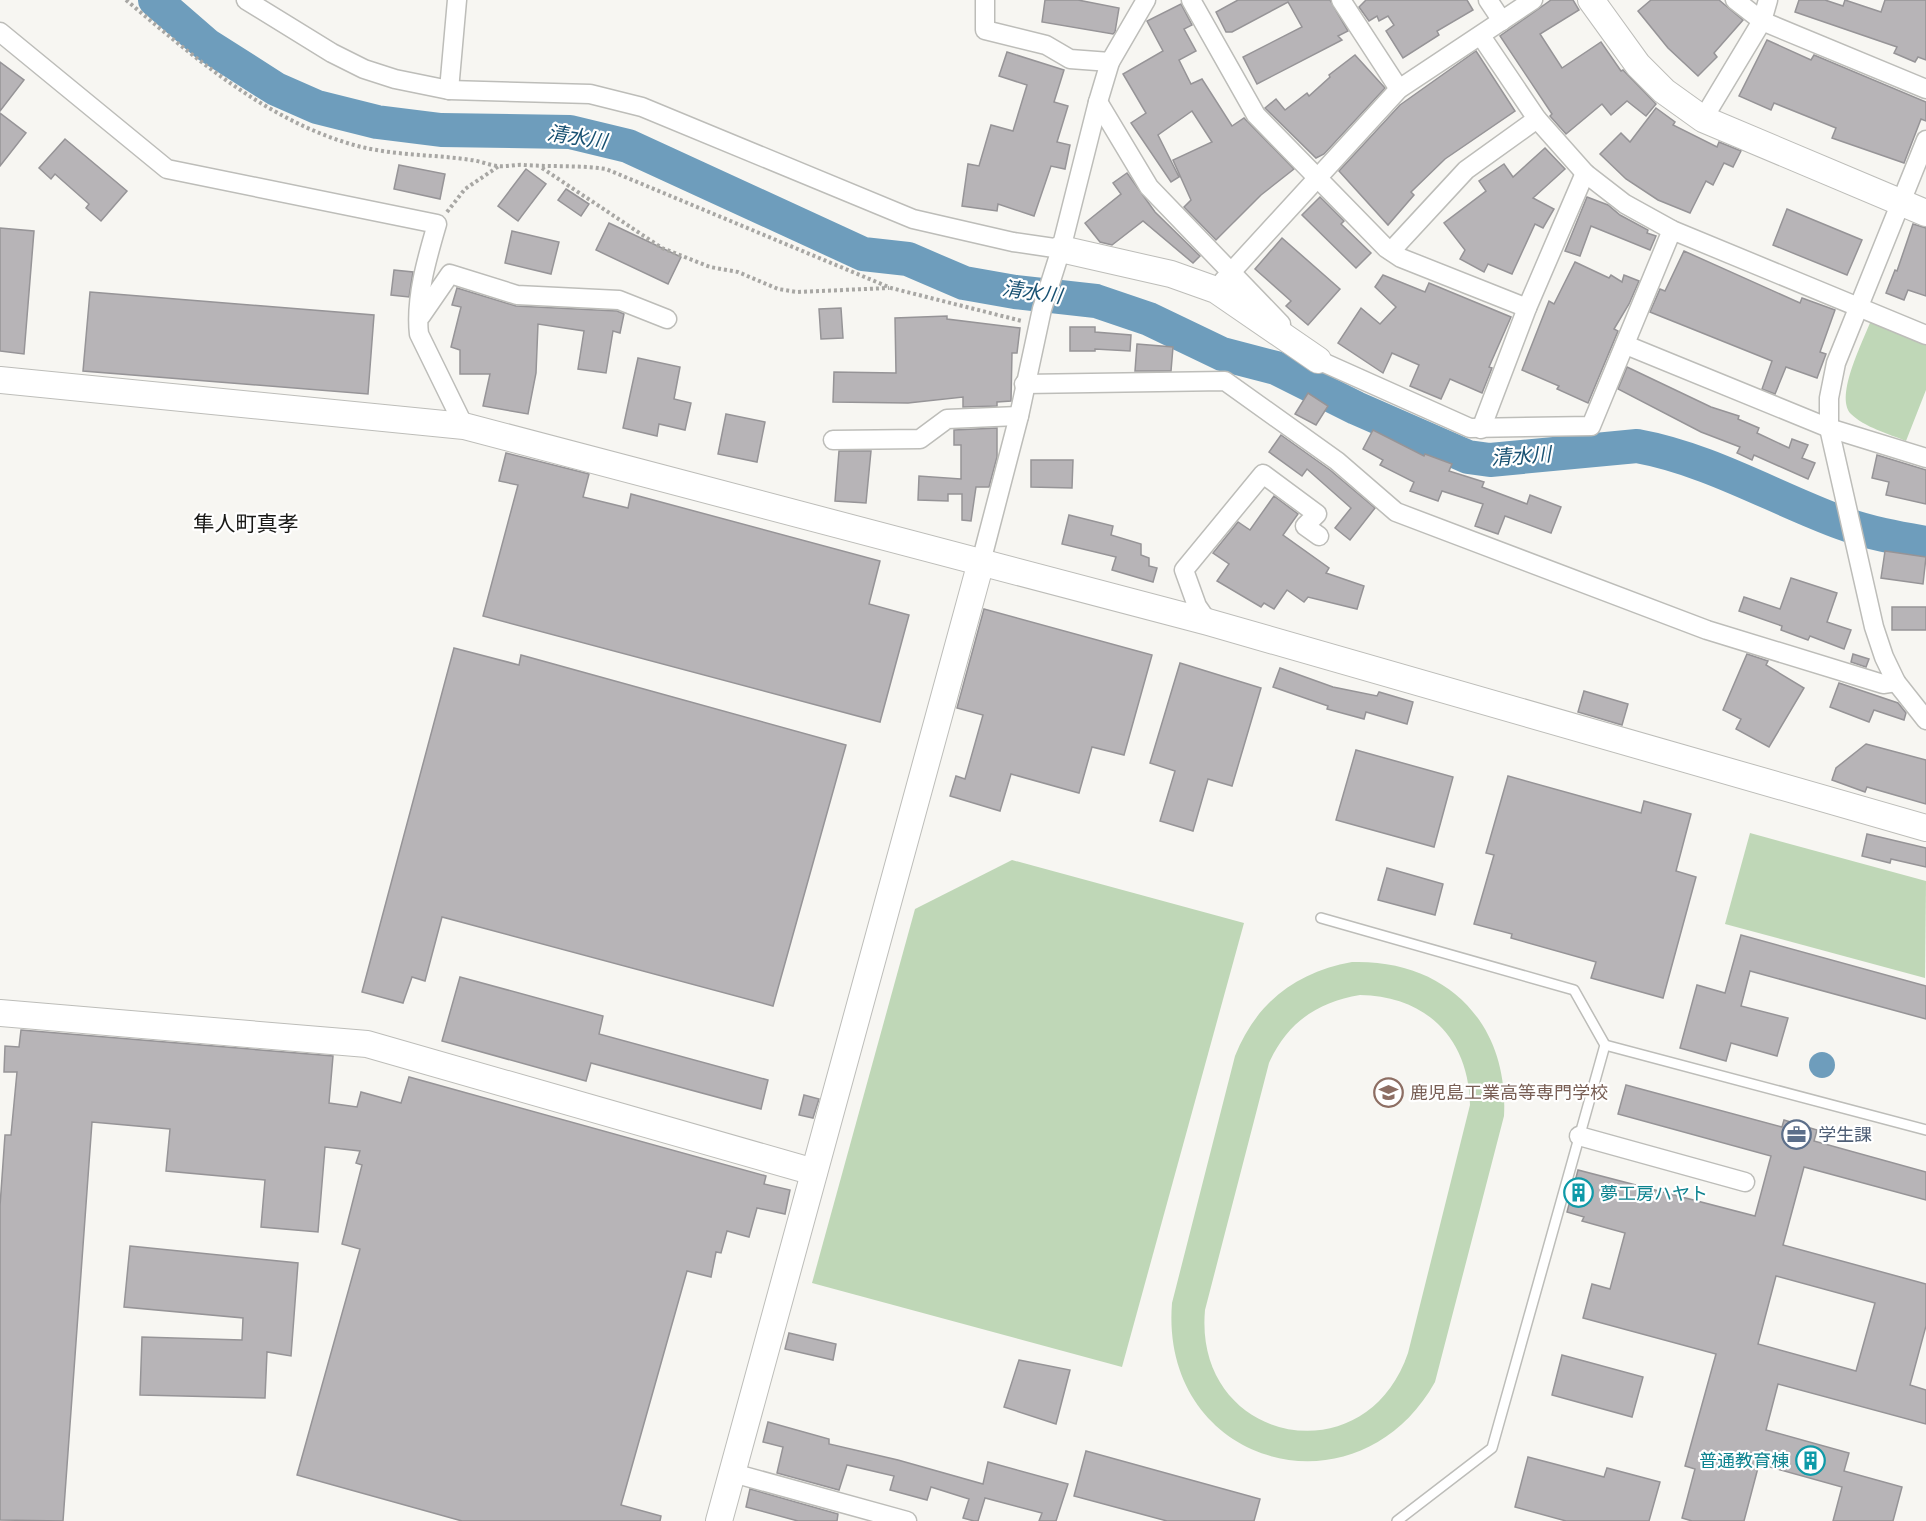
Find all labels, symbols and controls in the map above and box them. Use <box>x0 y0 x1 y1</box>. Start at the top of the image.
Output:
water label: 清水川 <box>545 120 610 154</box>
water label: 清水川 <box>1001 276 1065 308</box>
water label: 清水川 <box>1490 442 1554 470</box>
district label: 隼人町真孝 <box>194 512 299 536</box>
school or university icon: 鹿児島工業高等専門学校 <box>1373 1076 1405 1108</box>
place label: 鹿児島工業高等専門学校 <box>1410 1082 1608 1103</box>
office icon: 学生課 <box>1781 1118 1813 1150</box>
place label: 学生課 <box>1818 1124 1872 1145</box>
building icon: 夢工房ハヤト <box>1563 1177 1595 1209</box>
place label: 夢工房ハヤト <box>1600 1183 1708 1204</box>
building icon: 普通教育棟 <box>1794 1444 1826 1476</box>
place label: 普通教育棟 <box>1699 1450 1789 1471</box>

